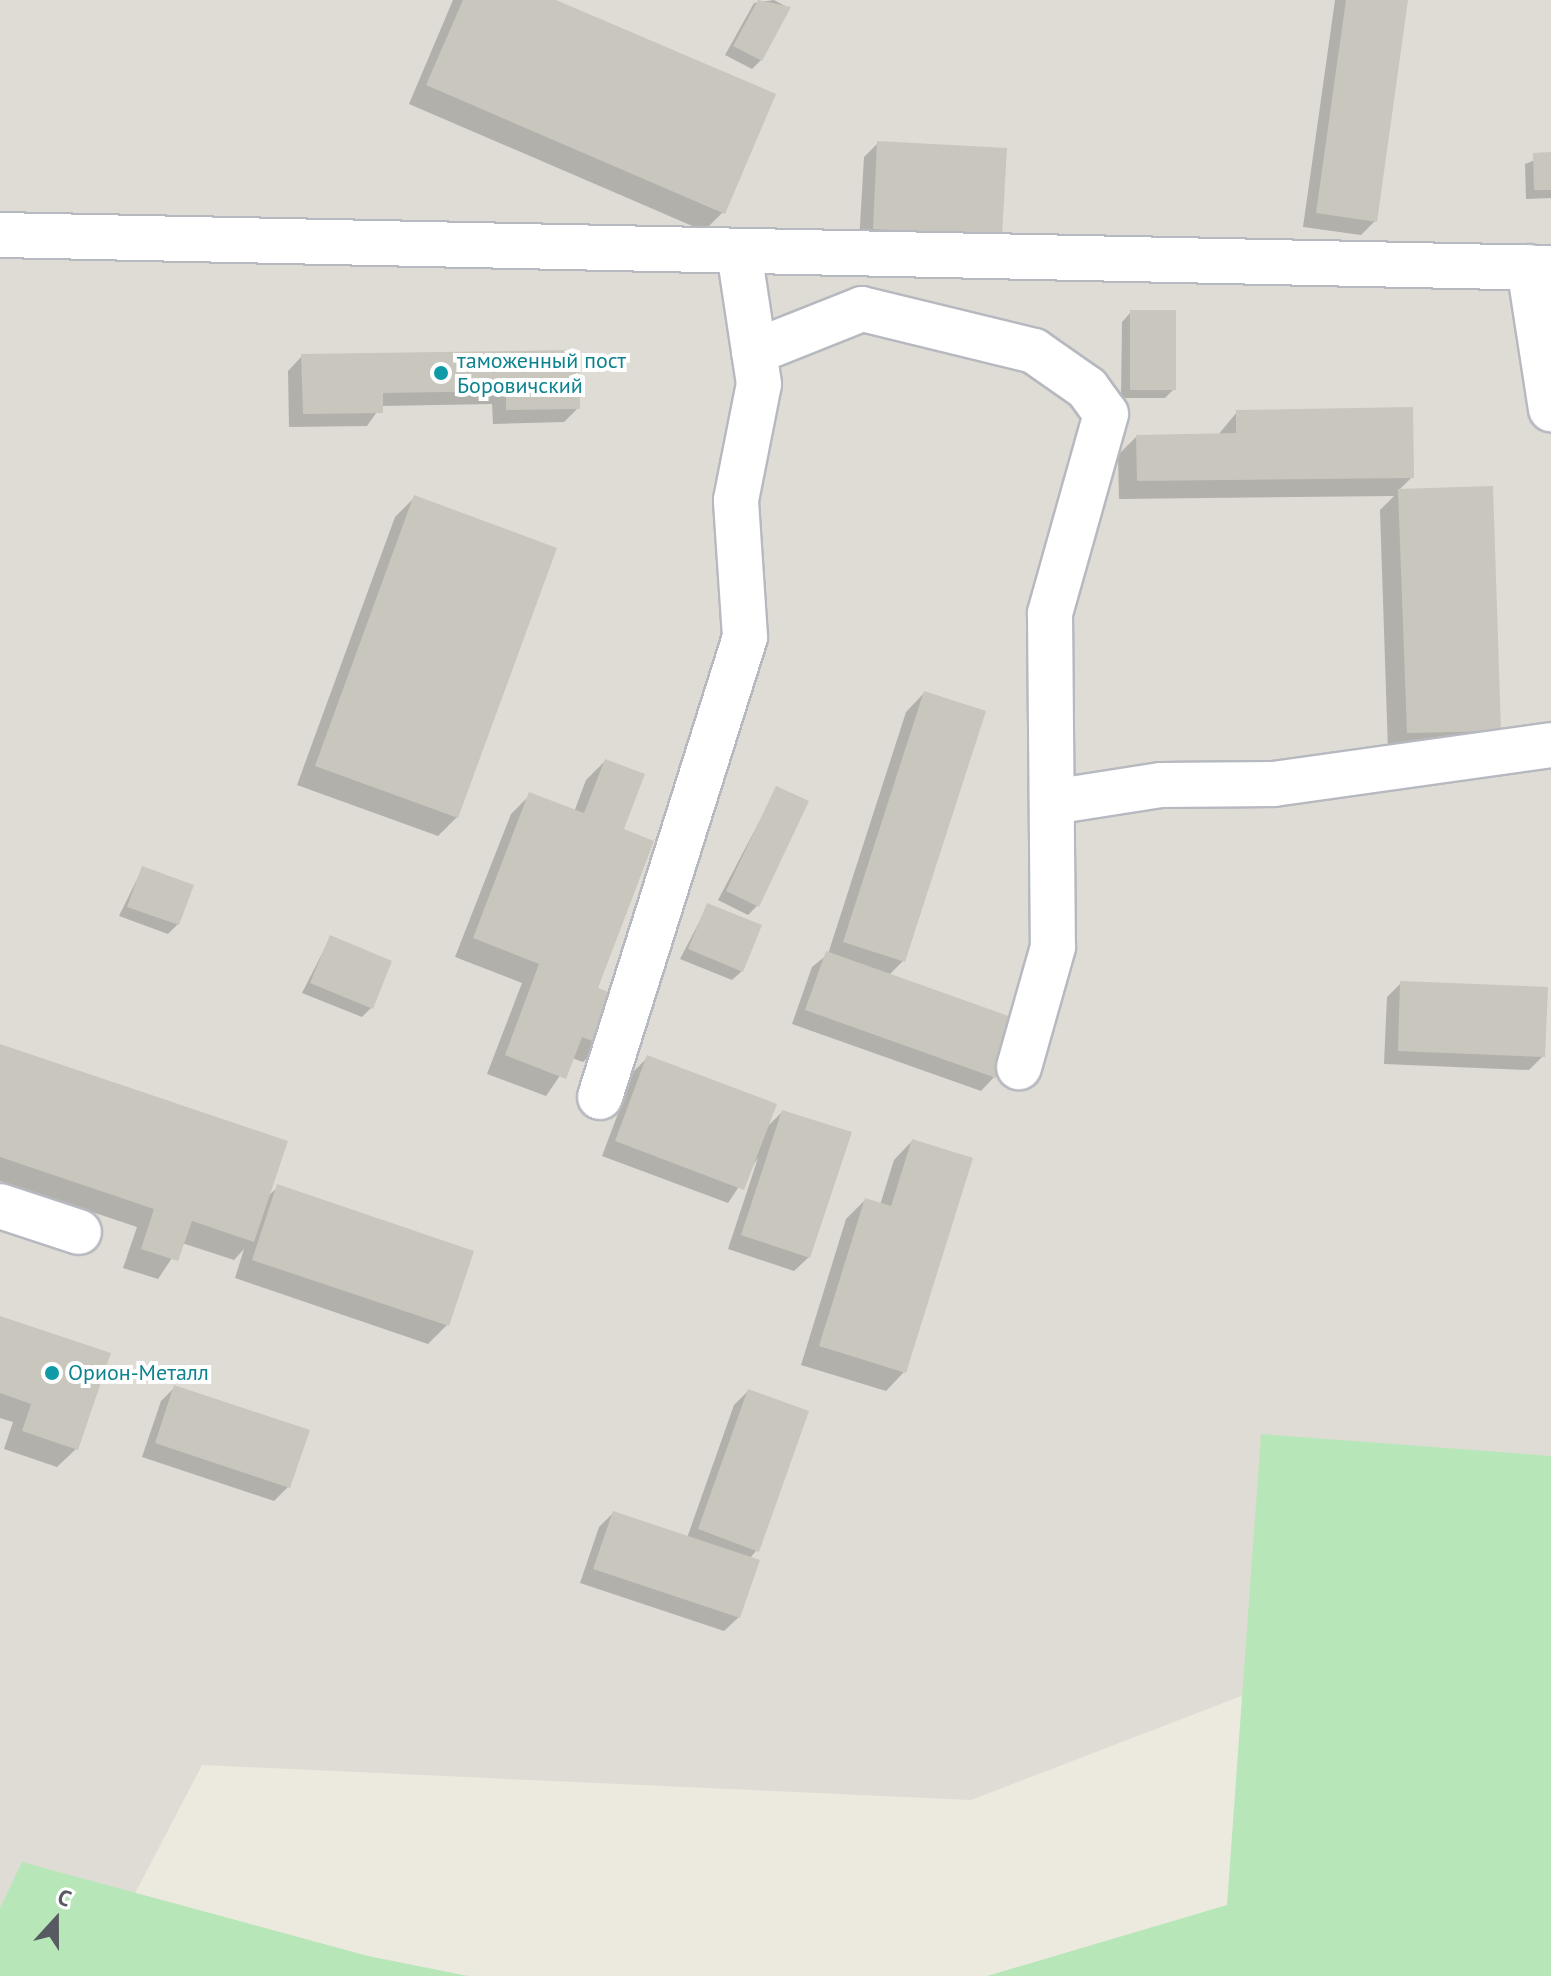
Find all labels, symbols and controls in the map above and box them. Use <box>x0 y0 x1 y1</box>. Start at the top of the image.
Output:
place label: таможенный пост Боровичский <box>457 347 626 398</box>
marker: таможенный пост Боровичский <box>432 364 450 382</box>
place label: Орион-Металл <box>68 1360 209 1386</box>
marker: Орион-Металл <box>43 1364 61 1382</box>
north arrow <box>16 1880 96 1960</box>
text: С <box>54 1882 75 1913</box>

